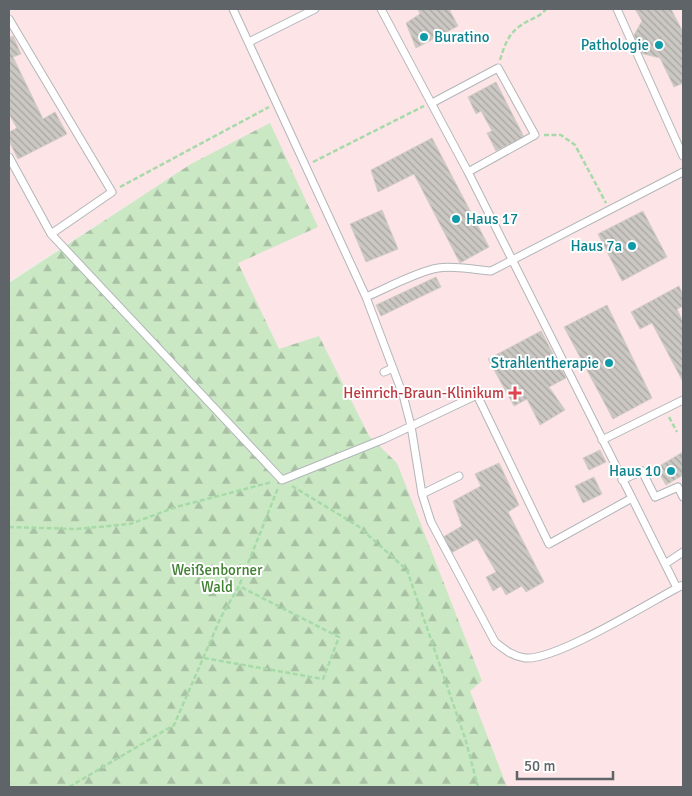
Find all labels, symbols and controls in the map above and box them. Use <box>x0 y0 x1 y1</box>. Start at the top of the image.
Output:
place label: Buratino <box>434 28 490 46</box>
marker: Buratino <box>418 31 430 43</box>
place label: Pathologie <box>581 36 649 54</box>
marker: Pathologie <box>653 39 665 51</box>
place label: Haus 17 <box>466 210 518 228</box>
marker: Haus 17 <box>450 213 462 225</box>
place label: Haus 7a <box>571 237 622 255</box>
marker: Haus 7a <box>626 240 638 252</box>
place label: Strahlentherapie <box>491 354 599 372</box>
marker: Strahlentherapie <box>603 357 615 369</box>
place label: Heinrich-Braun-Klinikum <box>343 384 504 402</box>
marker: Heinrich-Braun-Klinikum <box>508 386 522 400</box>
place label: Haus 10 <box>609 462 661 480</box>
marker: Haus 10 <box>665 465 677 477</box>
park label: Weißenborner Wald <box>171 561 263 596</box>
scale bar <box>517 748 613 780</box>
text: 50 m <box>524 757 555 775</box>

